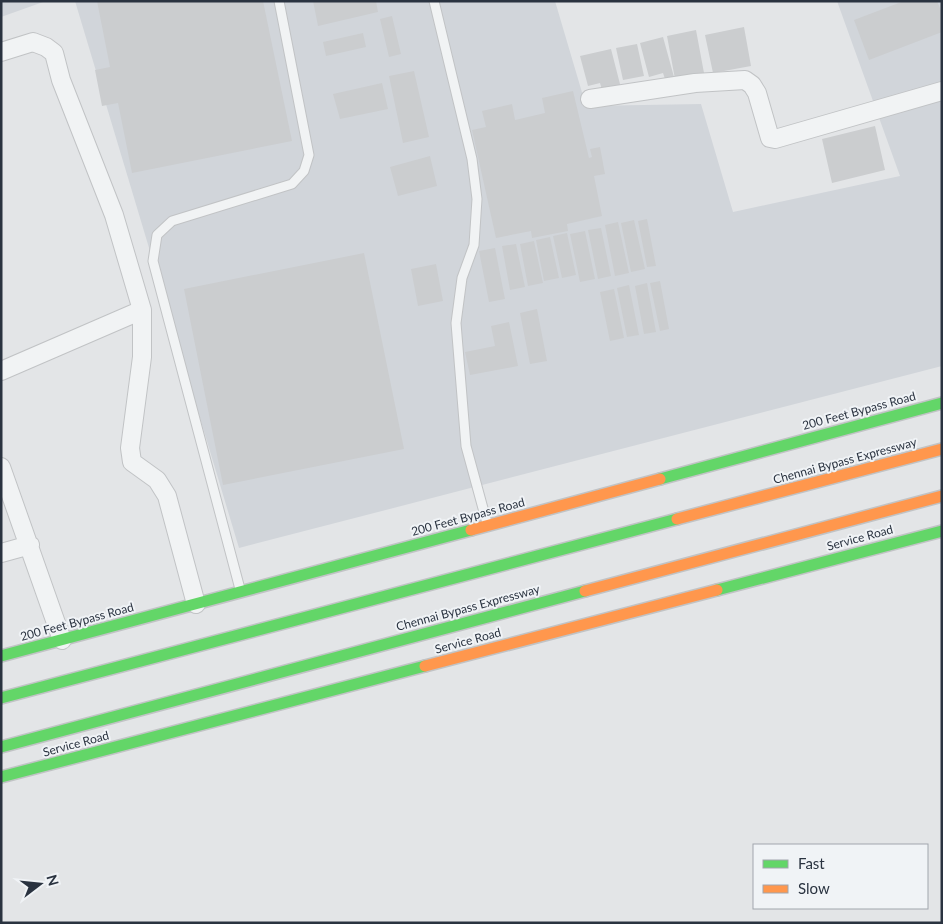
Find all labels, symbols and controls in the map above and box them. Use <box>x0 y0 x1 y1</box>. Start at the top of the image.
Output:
street label: 200 Feet Bypass Road <box>801 388 917 433</box>
street label: Chennai Bypass Expressway <box>771 434 919 487</box>
street label: 200 Feet Bypass Road <box>410 494 526 539</box>
street label: Service Road <box>825 521 895 554</box>
street label: Chennai Bypass Expressway <box>394 581 542 634</box>
street label: 200 Feet Bypass Road <box>19 599 135 644</box>
street label: Service Road <box>433 624 503 657</box>
street label: Service Road <box>41 727 111 760</box>
legend <box>753 844 928 909</box>
text: Fast <box>798 854 825 872</box>
north arrow <box>15 859 65 909</box>
text: N <box>43 873 63 888</box>
text: Slow <box>798 879 830 897</box>

